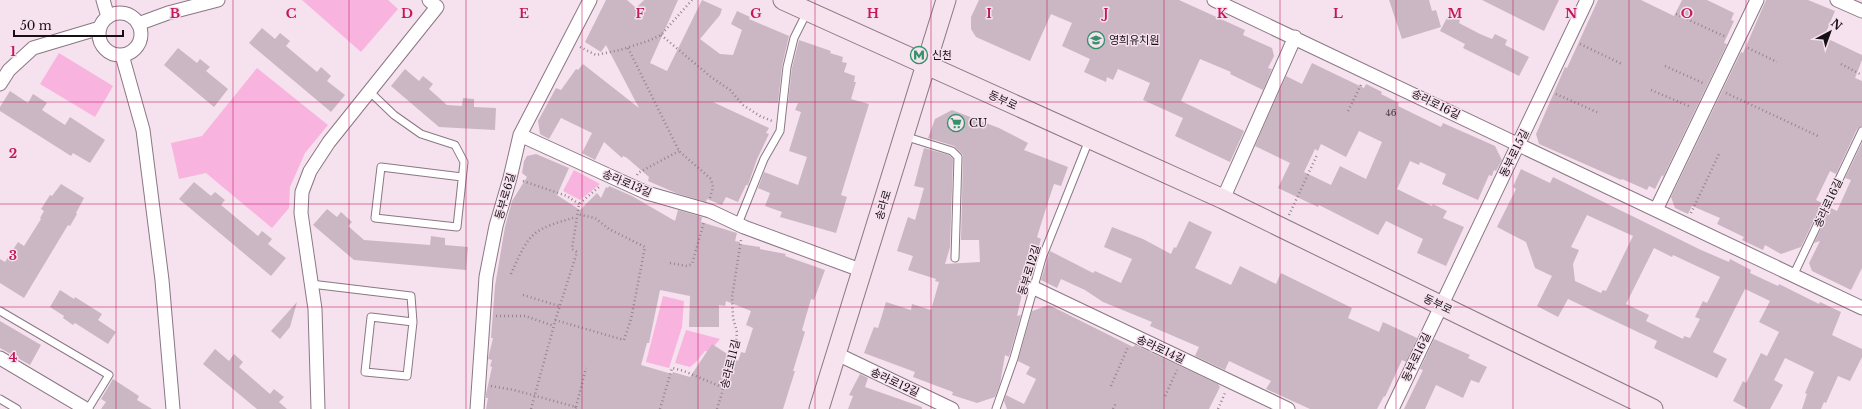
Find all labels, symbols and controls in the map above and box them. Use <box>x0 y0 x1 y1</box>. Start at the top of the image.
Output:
text: B <box>170 5 180 22</box>
text: C <box>286 5 297 22</box>
text: D <box>401 5 413 22</box>
text: E <box>519 5 529 22</box>
text: F <box>636 5 645 22</box>
text: G <box>750 5 762 22</box>
text: H <box>867 5 879 22</box>
text: I <box>986 5 992 22</box>
text: J <box>1100 5 1109 22</box>
text: K <box>1217 5 1228 22</box>
text: L <box>1333 5 1343 22</box>
text: M <box>1448 5 1463 22</box>
text: N <box>1565 5 1577 22</box>
text: O <box>1681 5 1693 22</box>
scale bar <box>14 12 123 38</box>
north arrow <box>1810 12 1850 52</box>
text: N <box>1828 16 1846 34</box>
text: 50 m <box>20 18 52 33</box>
school or university icon: 영희유치원 <box>1086 30 1106 50</box>
place label: 영희유치원 <box>1109 33 1160 47</box>
text: 1 <box>10 43 16 60</box>
metro station icon: 신천 <box>909 45 929 65</box>
place label: 신천 <box>932 48 952 62</box>
street label: 송라로16길 <box>1409 86 1463 122</box>
street label: 동부로 <box>986 87 1020 113</box>
house number: 46 <box>1385 107 1397 118</box>
supermarket icon: CU <box>946 113 966 133</box>
place label: CU <box>969 116 988 130</box>
street label: 동부로15길 <box>1496 127 1532 179</box>
text: 2 <box>9 145 17 162</box>
street label: 송라로13길 <box>600 166 654 200</box>
street label: 동부로6길 <box>492 171 518 221</box>
street label: 송라로16길 <box>1811 176 1845 230</box>
street label: 송라로 <box>872 188 894 222</box>
street label: 동부로12길 <box>1015 243 1043 297</box>
text: 3 <box>9 247 17 264</box>
street label: 동부로 <box>1421 291 1455 317</box>
street label: 동부로16길 <box>1399 330 1433 384</box>
street label: 송라로14길 <box>1135 332 1187 366</box>
street label: 송라로11길 <box>717 338 743 390</box>
text: 4 <box>9 349 18 366</box>
street label: 송라로12길 <box>868 365 922 399</box>

